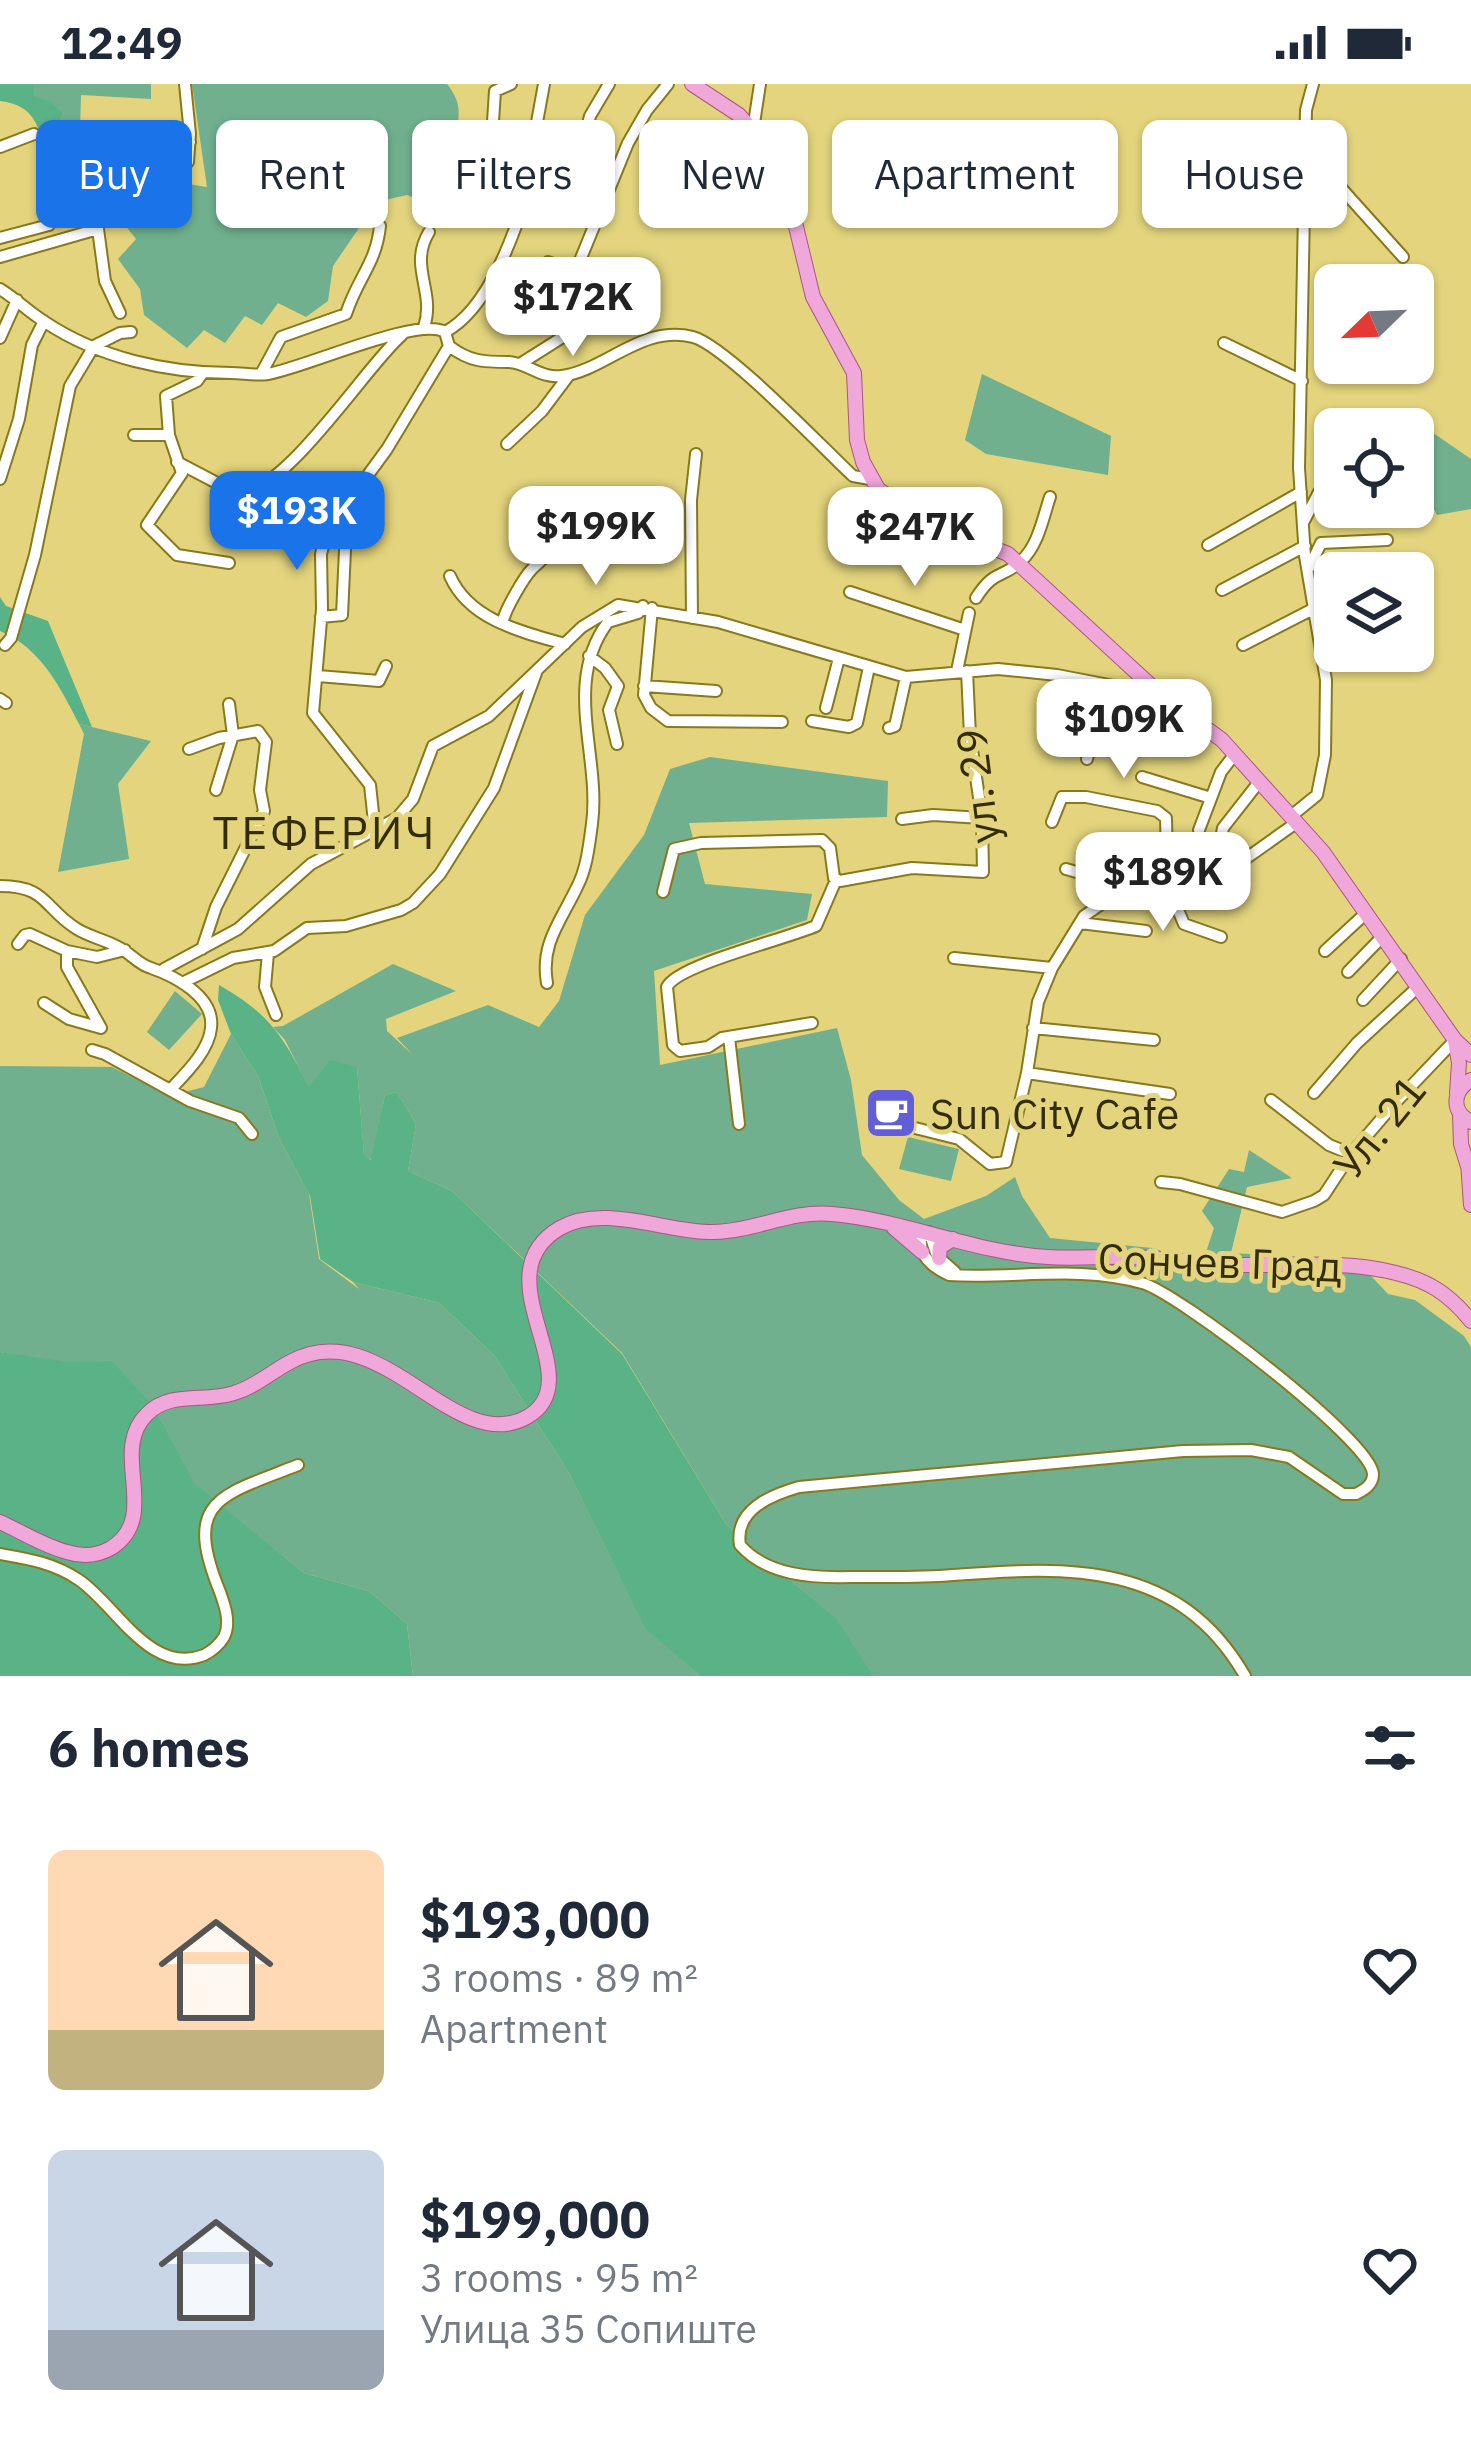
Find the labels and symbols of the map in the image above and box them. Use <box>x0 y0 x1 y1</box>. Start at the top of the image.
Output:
pin: $172K <box>489 257 657 359</box>
north arrow <box>1314 264 1434 384</box>
pin: $193K <box>213 471 381 573</box>
pin: $199K <box>512 486 680 588</box>
pin: $247K <box>831 487 999 589</box>
pin: $109K <box>1040 679 1208 781</box>
street label: ул. 29 <box>943 725 1011 847</box>
district label: ТЕФЕРИЧ <box>212 803 438 861</box>
pin: $189K <box>1079 832 1247 934</box>
street label: Ул. 21 <box>1321 1064 1437 1190</box>
cafe icon: Sun City Cafe <box>863 1085 919 1141</box>
place label: Sun City Cafe <box>930 1086 1179 1141</box>
street label: Сончев Град <box>1097 1230 1343 1294</box>

